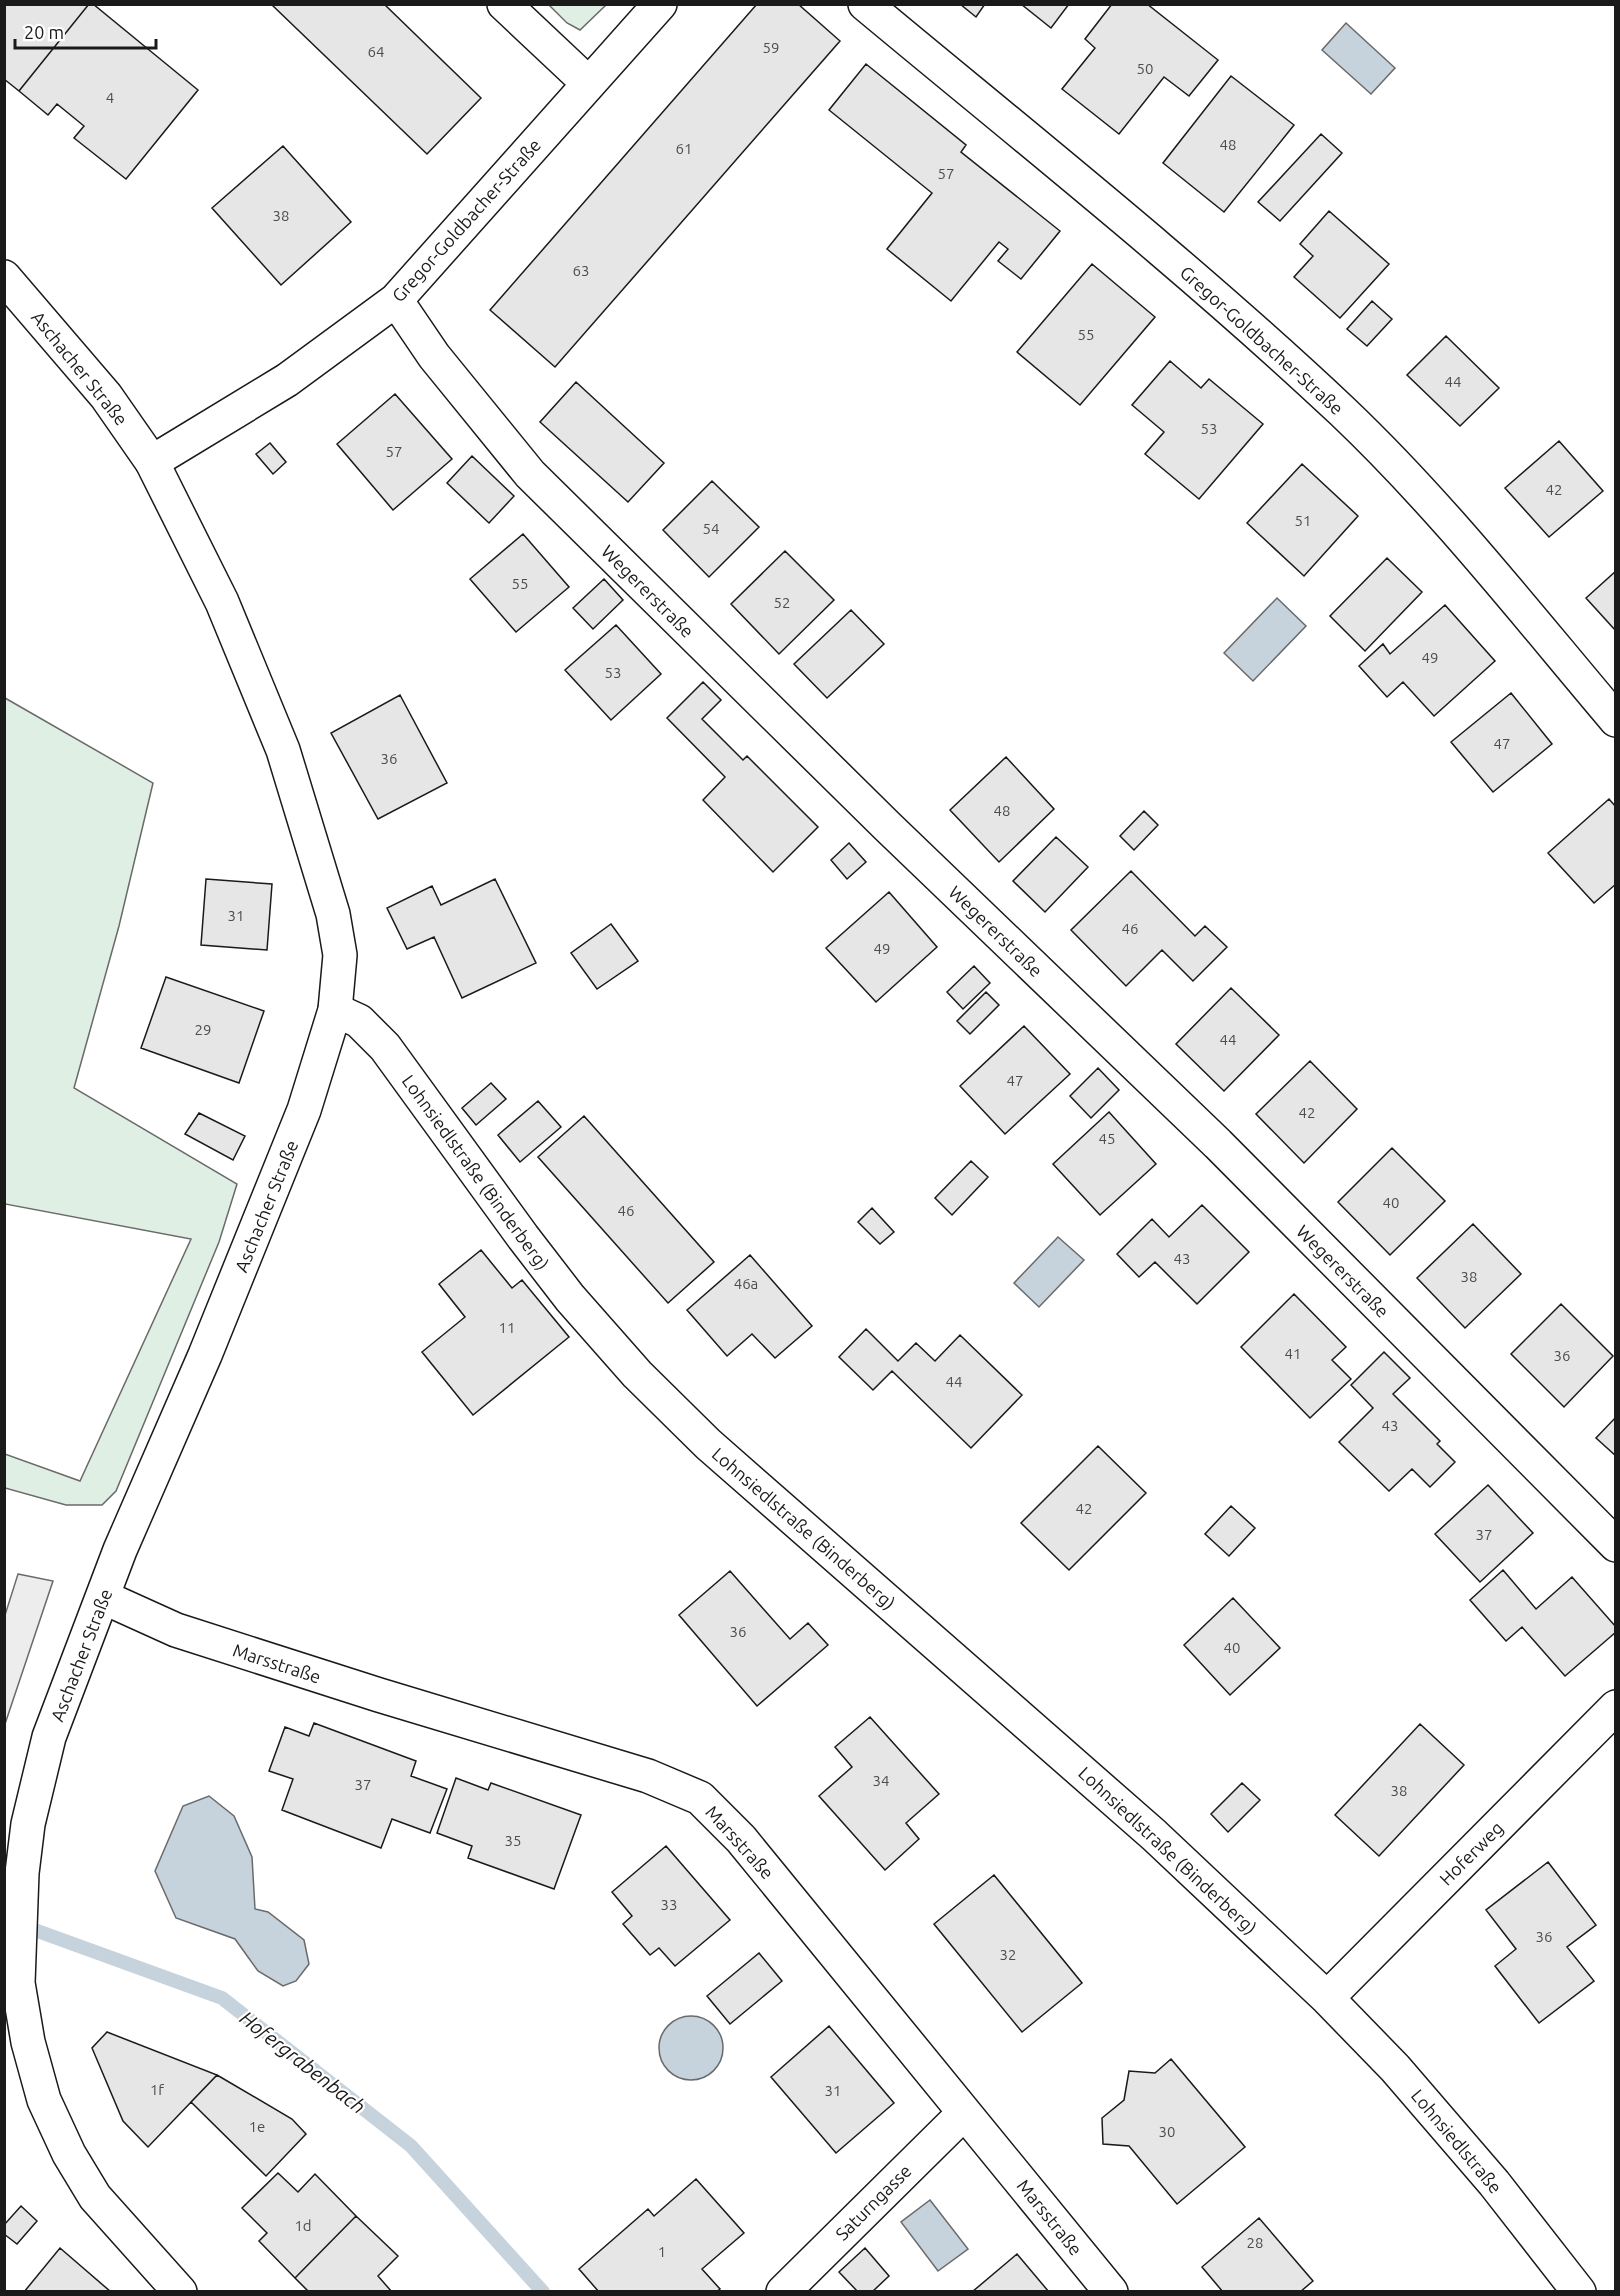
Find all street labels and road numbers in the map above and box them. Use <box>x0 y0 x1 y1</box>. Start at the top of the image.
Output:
street label: Gregor-Goldbacher-Straße <box>388 134 544 306</box>
street label: Gregor-Goldbacher-Straße <box>1176 262 1348 418</box>
street label: Aschacher Straße <box>28 307 132 429</box>
street label: Wegererstraße <box>598 541 698 641</box>
street label: Wegererstraße <box>945 881 1047 981</box>
street label: Lohnsiedlstraße (Binderberg) <box>398 1071 553 1274</box>
street label: Aschacher Straße <box>230 1137 302 1275</box>
street label: Wegererstraße <box>1293 1221 1393 1321</box>
street label: Lohnsiedlstraße (Binderberg) <box>708 1443 900 1614</box>
street label: Aschacher Straße <box>46 1586 116 1724</box>
street label: Marsstraße <box>231 1639 323 1687</box>
street label: Lohnsiedlstraße (Binderberg) <box>1074 1762 1261 1938</box>
street label: Marsstraße <box>702 1801 778 1883</box>
street label: Hoferweg <box>1435 1817 1507 1889</box>
street label: Lohnsiedlstraße <box>1408 2085 1506 2197</box>
street label: Saturngasse <box>831 2160 915 2244</box>
street label: Marsstraße <box>1014 2175 1086 2259</box>

